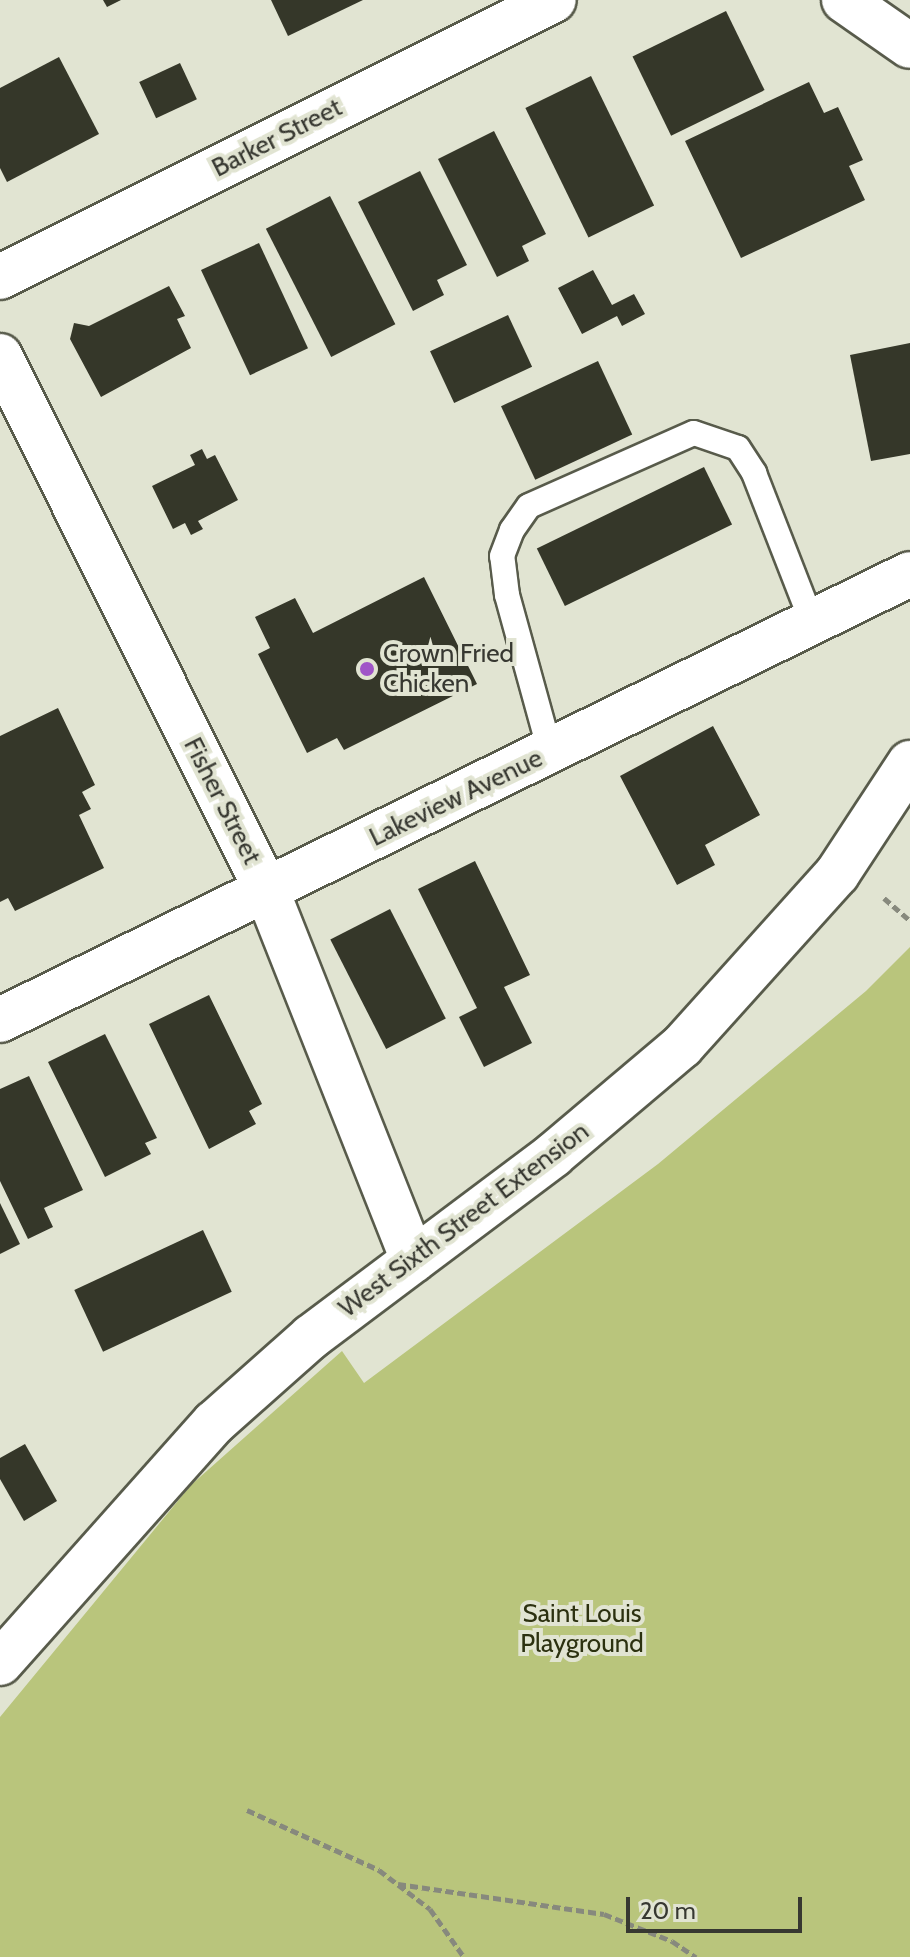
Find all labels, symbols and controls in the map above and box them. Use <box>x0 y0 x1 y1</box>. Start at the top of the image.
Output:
street label: Barker Street <box>207 92 347 184</box>
place label: Crown Fried Chicken <box>383 638 514 700</box>
marker: Crown Fried Chicken <box>358 660 376 678</box>
street label: Fisher Street <box>177 732 267 870</box>
street label: Lakeview Avenue <box>364 743 548 853</box>
street label: West Sixth Street Extension <box>333 1116 595 1324</box>
park label: Saint Louis Playground <box>520 1598 644 1660</box>
scale bar <box>630 1881 806 1931</box>
text: 20 m <box>640 1896 696 1925</box>

